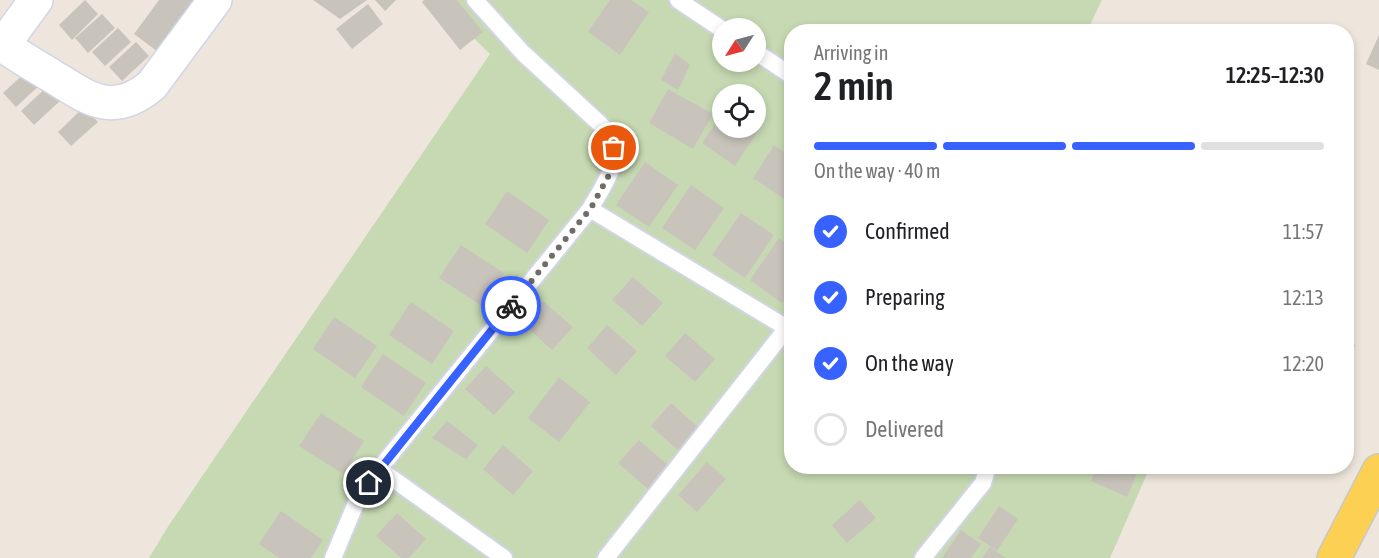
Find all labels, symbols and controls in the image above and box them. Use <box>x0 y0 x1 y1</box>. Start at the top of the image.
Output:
north arrow <box>712 18 766 72</box>
map controls <box>712 18 766 138</box>
text: Arriving in <box>814 41 888 64</box>
text: 12:25–12:30 <box>1226 62 1324 88</box>
text: 2 min <box>814 64 894 108</box>
button: locate <box>712 84 766 138</box>
pin <box>588 122 639 173</box>
icon: bag <box>597 131 630 164</box>
text: On the way · 40 m <box>814 159 940 182</box>
icon: check <box>814 215 847 248</box>
text: Confirmed <box>865 218 950 244</box>
text: 11:57 <box>1283 220 1324 243</box>
courier <box>481 276 541 336</box>
icon: check <box>814 281 847 314</box>
text: Preparing <box>865 284 945 310</box>
text: 12:13 <box>1283 286 1324 309</box>
icon: bike <box>495 290 528 323</box>
icon: check <box>814 347 847 380</box>
text: On the way <box>865 350 954 376</box>
text: 12:20 <box>1283 352 1324 375</box>
text: Delivered <box>865 416 944 442</box>
pin <box>343 457 394 508</box>
icon: home <box>352 466 385 499</box>

